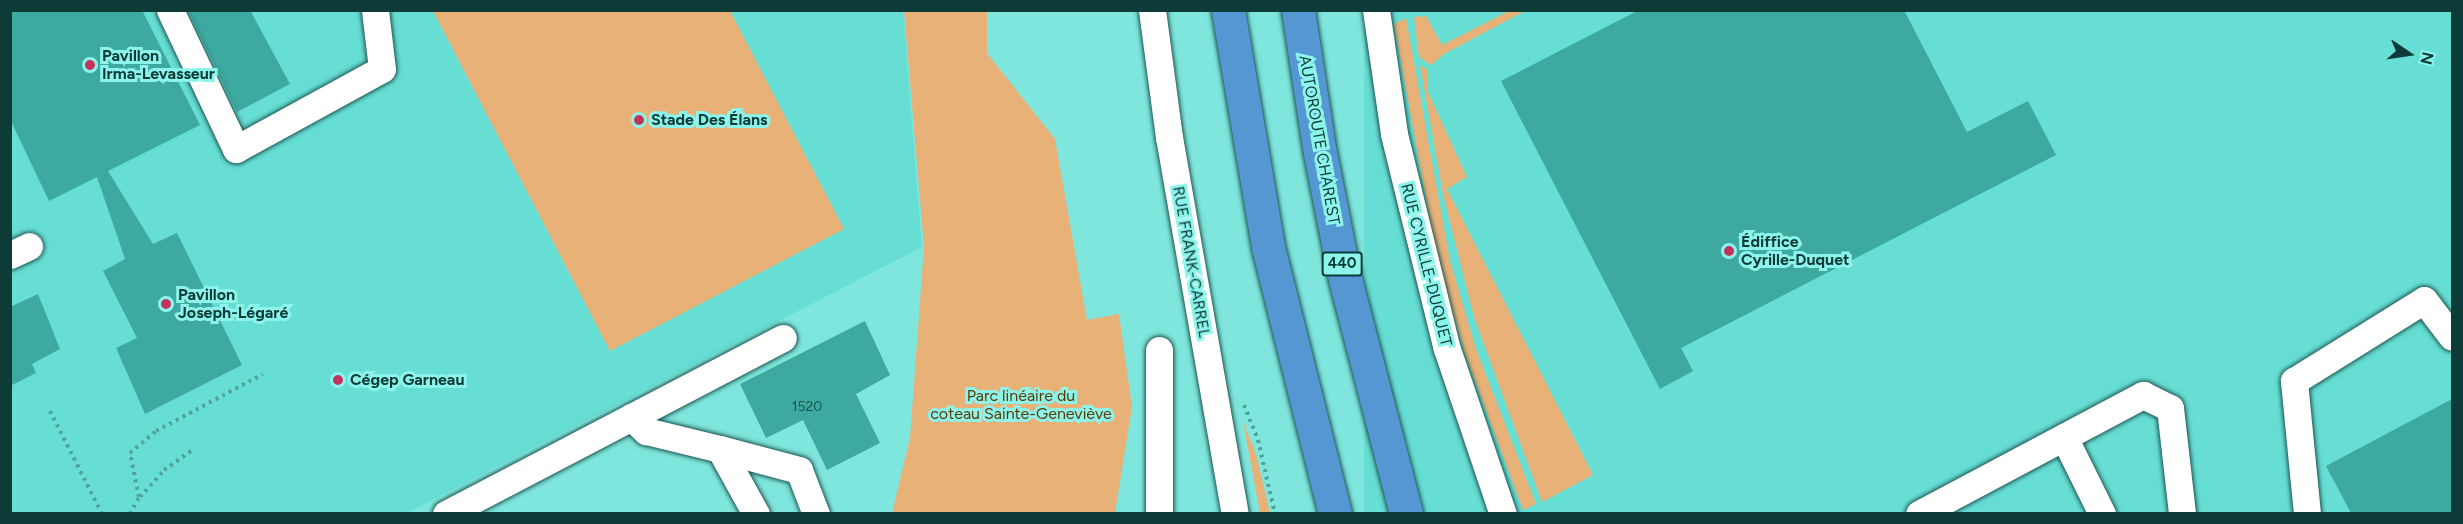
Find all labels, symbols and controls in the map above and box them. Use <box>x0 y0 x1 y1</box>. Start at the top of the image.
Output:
north arrow <box>2379 24 2439 84</box>
place label: Pavillon Irma-Levasseur <box>102 46 215 84</box>
text: N <box>2416 50 2438 66</box>
street label: AUTOROUTE CHAREST <box>1295 54 1343 226</box>
marker: Pavillon Irma-Levasseur <box>83 58 97 72</box>
place label: Stade Des Élans <box>651 110 767 130</box>
marker: Stade Des Élans <box>632 113 646 127</box>
street label: RUE CYRILLE-DUQUET <box>1396 181 1456 349</box>
street label: RUE FRANK-CARREL <box>1168 185 1214 339</box>
place label: Édiffice Cyrille-Duquet <box>1741 232 1849 270</box>
marker: Édiffice Cyrille-Duquet <box>1722 244 1736 258</box>
road number: 440 <box>1321 252 1363 276</box>
place label: Pavillon Joseph-Légaré <box>178 285 288 323</box>
marker: Pavillon Joseph-Légaré <box>159 297 173 311</box>
place label: Cégep Garneau <box>350 370 464 390</box>
marker: Cégep Garneau <box>331 373 345 387</box>
park label: Parc linéaire du coteau Sainte-Geneviève <box>930 386 1112 424</box>
house number: 1520 <box>792 399 822 415</box>

